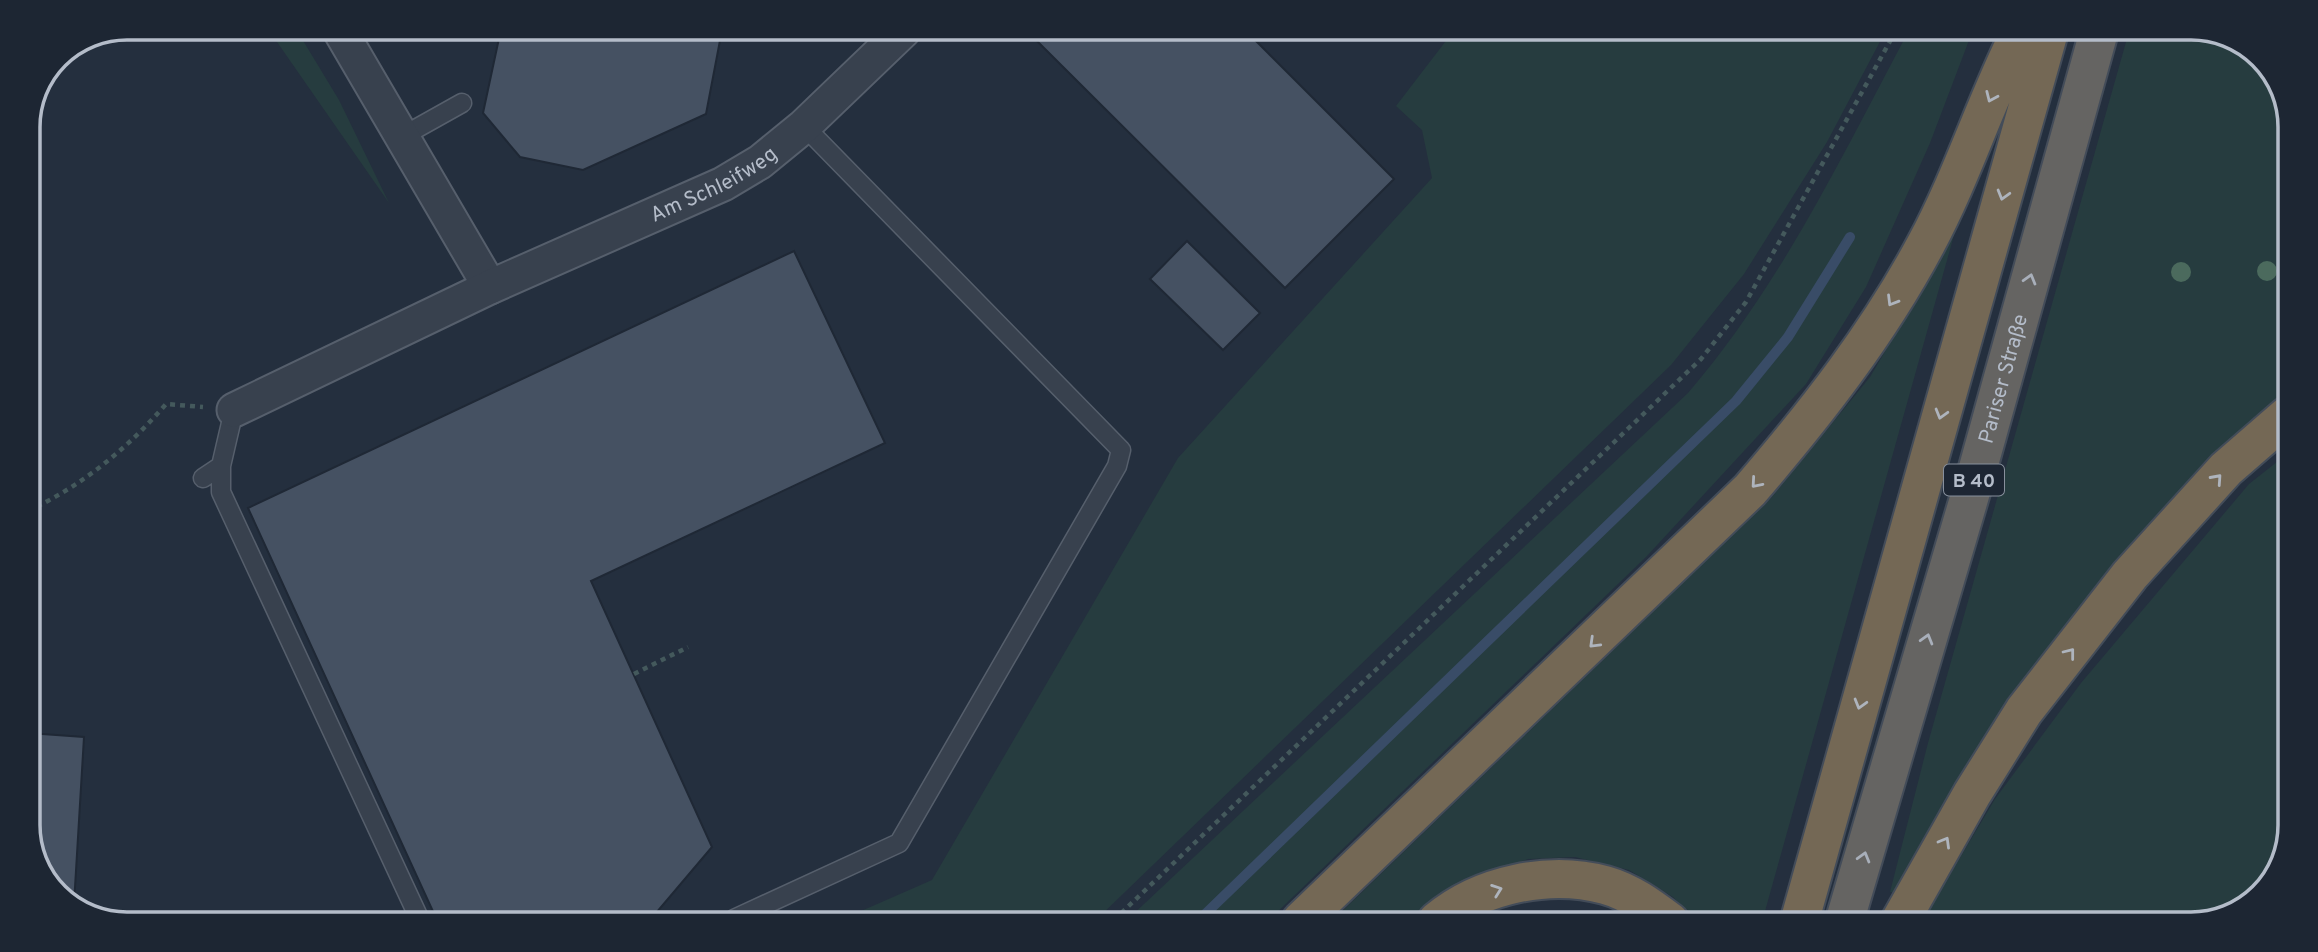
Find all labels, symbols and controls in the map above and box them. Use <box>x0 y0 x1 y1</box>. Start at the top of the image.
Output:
one-way arrow <box>1985 90 1999 102</box>
street label: Am Schleifweg <box>646 141 783 229</box>
one-way arrow <box>1996 188 2011 200</box>
one-way arrow <box>2022 273 2037 285</box>
one-way arrow <box>1887 294 1900 307</box>
street label: Pariser Straße <box>1973 311 2035 447</box>
one-way arrow <box>1935 407 1949 419</box>
road number: B 40 <box>1944 464 2004 495</box>
one-way arrow <box>2209 474 2221 487</box>
one-way arrow <box>1752 475 1764 488</box>
one-way arrow <box>1919 633 1934 645</box>
one-way arrow <box>1589 634 1602 647</box>
one-way arrow <box>2061 648 2074 660</box>
one-way arrow <box>1854 697 1868 709</box>
one-way arrow <box>1936 837 1949 850</box>
one-way arrow <box>1855 852 1870 864</box>
one-way arrow <box>1491 885 1503 899</box>

